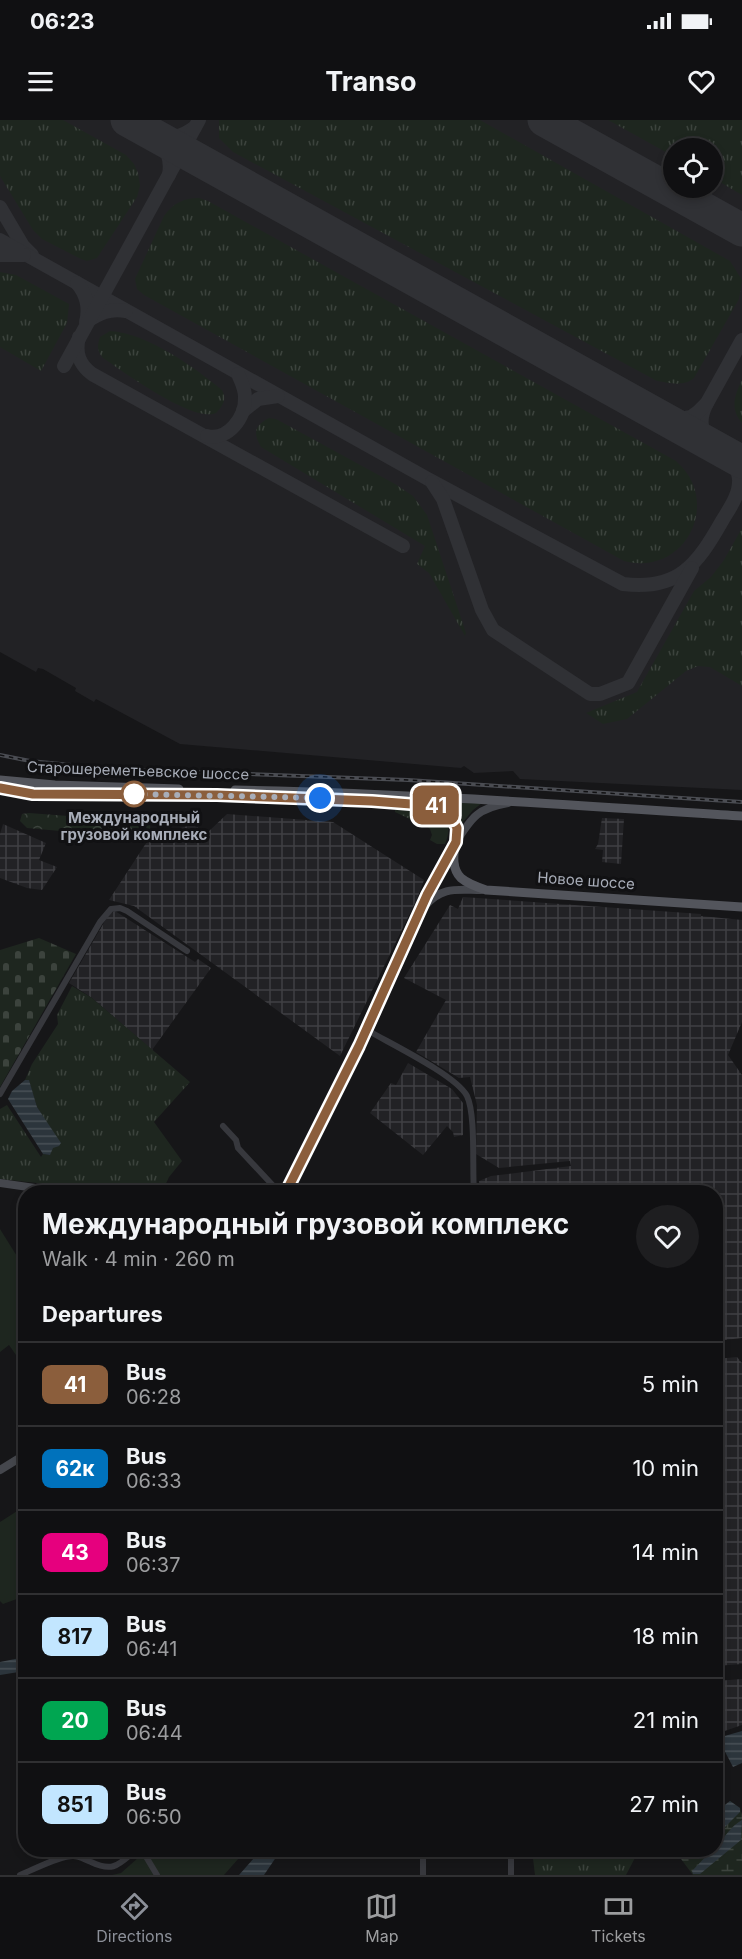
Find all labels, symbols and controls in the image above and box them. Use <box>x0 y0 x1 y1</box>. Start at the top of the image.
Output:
text: 06:23 <box>30 8 95 34</box>
icon: menu <box>24 65 57 98</box>
text: Transo <box>325 65 417 98</box>
icon: heart <box>685 65 718 98</box>
map controls <box>663 138 723 198</box>
button: locate <box>663 138 723 198</box>
street label: Старошереметьевское шоссе <box>27 757 249 784</box>
marker: Международный грузовой комплекс <box>121 781 147 807</box>
your location <box>305 783 335 813</box>
line badge: 41 <box>409 786 463 824</box>
text: 41 <box>425 793 447 818</box>
place label: Международный грузовой комплекс <box>61 808 208 844</box>
street label: Новое шоссе <box>537 868 635 893</box>
button: heart <box>636 1205 699 1268</box>
text: Международный грузовой комплекс <box>42 1207 569 1241</box>
text: Walk · 4 min · 260 m <box>42 1247 235 1271</box>
text: Departures <box>42 1301 163 1327</box>
text: Bus <box>126 1359 167 1385</box>
text: 5 min <box>642 1371 699 1397</box>
text: 41 <box>64 1372 86 1397</box>
text: 06:28 <box>126 1385 181 1409</box>
text: Bus <box>126 1443 167 1469</box>
text: 10 min <box>632 1455 699 1481</box>
text: 62к <box>55 1456 95 1481</box>
text: 06:33 <box>126 1469 182 1493</box>
text: Bus <box>126 1527 167 1553</box>
text: 14 min <box>632 1539 699 1565</box>
text: 43 <box>61 1540 89 1565</box>
text: 06:37 <box>126 1553 180 1577</box>
text: Bus <box>126 1611 167 1637</box>
text: 18 min <box>633 1623 699 1649</box>
text: 817 <box>58 1624 92 1649</box>
text: 06:41 <box>126 1637 177 1661</box>
text: Bus <box>126 1695 167 1721</box>
text: 21 min <box>633 1707 699 1733</box>
text: 20 <box>61 1708 89 1733</box>
text: 06:44 <box>126 1721 183 1745</box>
text: Bus <box>126 1779 167 1805</box>
text: 27 min <box>629 1791 699 1817</box>
text: 851 <box>57 1792 93 1817</box>
text: 06:50 <box>126 1805 182 1829</box>
tab: Directions <box>96 1890 173 1946</box>
tab: Map <box>365 1890 398 1946</box>
tab: Tickets <box>591 1890 646 1946</box>

